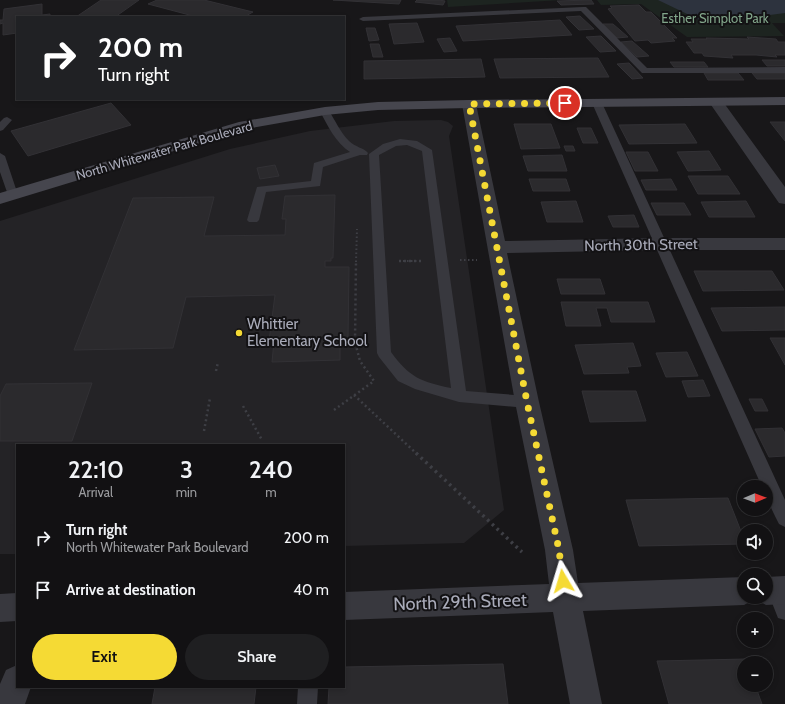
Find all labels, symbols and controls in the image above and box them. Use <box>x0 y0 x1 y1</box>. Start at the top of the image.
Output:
park label: Esther Simplot Park <box>661 10 769 26</box>
text: 200 m <box>98 30 183 64</box>
icon: right <box>32 32 84 84</box>
text: Turn right <box>98 64 169 86</box>
pin <box>548 86 582 120</box>
icon: arrive <box>554 92 576 114</box>
street label: North Whitewater Park Boulevard <box>74 117 254 183</box>
street label: North 30th Street <box>584 235 698 255</box>
place label: Whittier Elementary School <box>247 315 368 350</box>
marker: Whittier Elementary School <box>234 328 244 338</box>
text: 22:10 <box>68 455 124 484</box>
text: 3 <box>180 455 193 484</box>
text: 240 <box>249 455 293 484</box>
north arrow <box>737 480 773 516</box>
map controls <box>737 480 773 692</box>
text: Arrival <box>79 484 113 500</box>
text: min <box>176 484 197 500</box>
text: m <box>265 484 277 500</box>
text: Turn right <box>66 521 127 539</box>
button: sound <box>737 524 773 560</box>
icon: right <box>32 527 54 549</box>
text: 200 m <box>284 529 329 547</box>
text: North Whitewater Park Boulevard <box>66 539 249 555</box>
position arrow <box>542 560 584 602</box>
button: search <box>737 568 773 604</box>
icon: arrive <box>32 579 54 601</box>
text: Arrive at destination <box>66 581 196 599</box>
text: 40 m <box>293 581 329 599</box>
street label: North 29th Street <box>393 589 527 615</box>
button: + <box>737 612 773 648</box>
button: Exit <box>32 634 177 680</box>
button: Share <box>185 634 329 680</box>
button: − <box>737 656 773 692</box>

